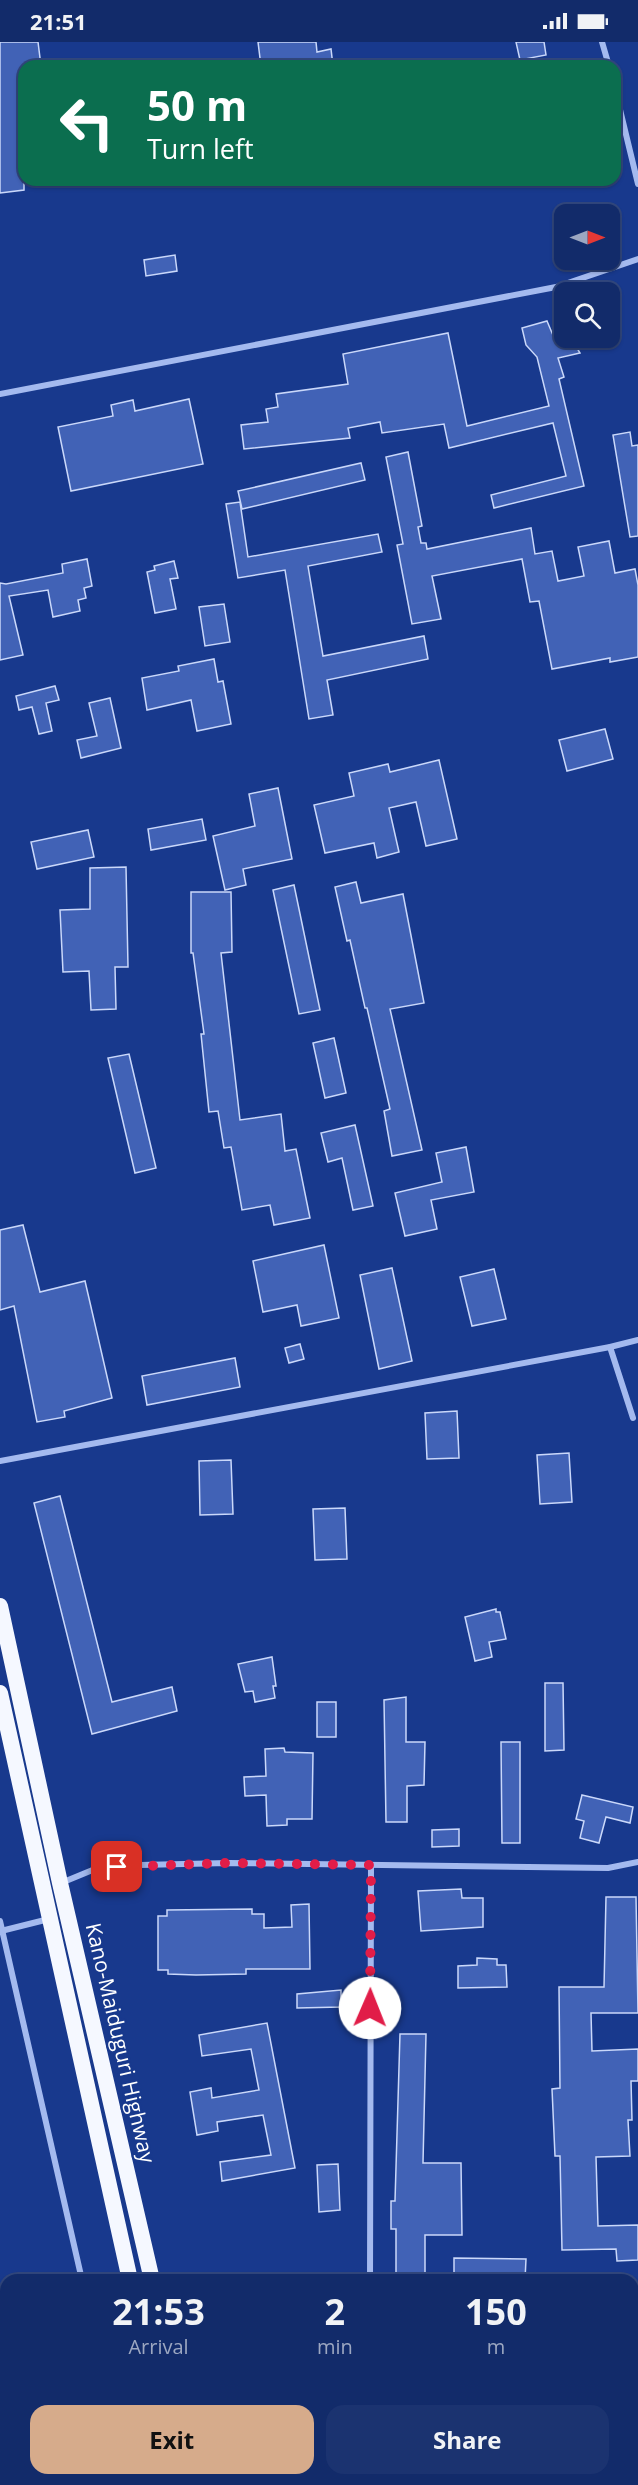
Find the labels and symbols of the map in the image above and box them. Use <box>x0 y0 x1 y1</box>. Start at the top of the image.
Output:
north arrow <box>554 204 620 270</box>
pin <box>91 1841 142 1892</box>
street label: Kano-Maiduguri Highway <box>80 1920 162 2166</box>
position arrow <box>338 1976 402 2040</box>

